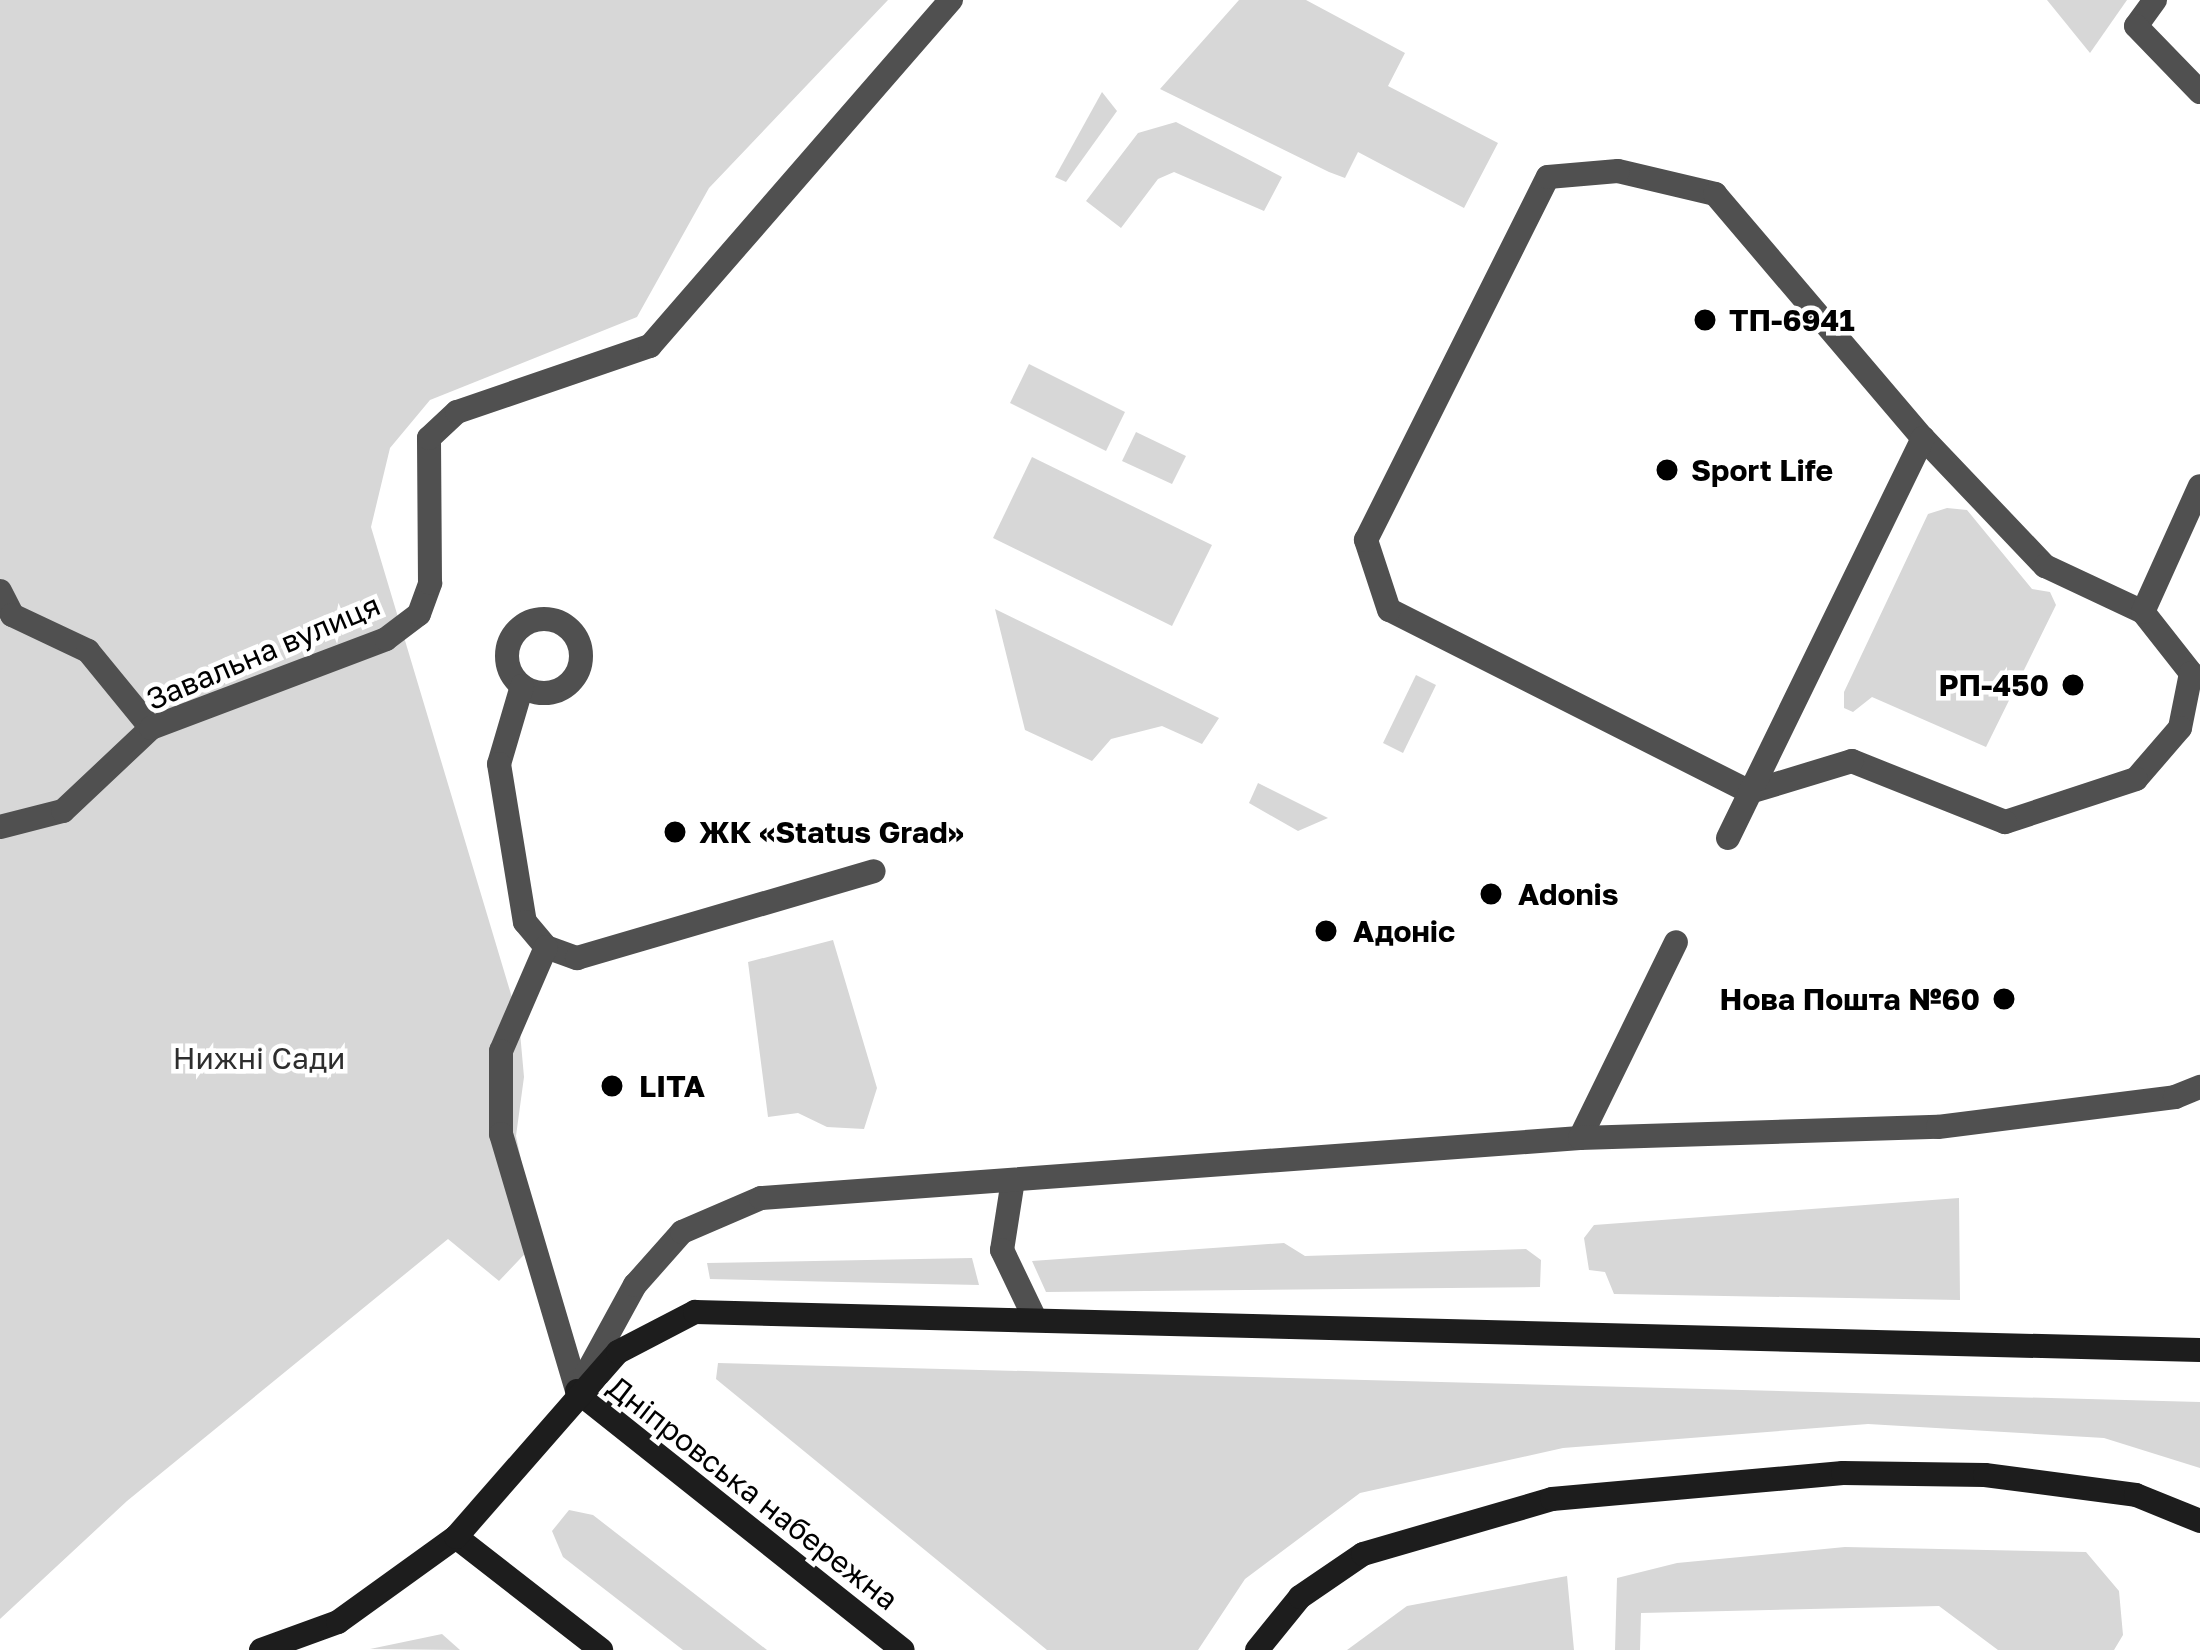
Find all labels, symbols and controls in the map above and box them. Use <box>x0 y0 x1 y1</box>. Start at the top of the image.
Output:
place label: ТП-6941 <box>1729 302 1855 338</box>
marker: ТП-6941 <box>1692 307 1718 333</box>
place label: Sport Life <box>1691 452 1833 488</box>
marker: Sport Life <box>1654 457 1680 483</box>
street label: Завальна вулиця <box>141 586 385 718</box>
place label: РП-450 <box>1938 667 2049 703</box>
marker: РП-450 <box>2060 672 2086 698</box>
place label: ЖК «Status Grad» <box>699 814 964 850</box>
marker: ЖК «Status Grad» <box>662 819 688 845</box>
place label: Adonis <box>1518 876 1619 912</box>
marker: Adonis <box>1475 878 1507 910</box>
place label: Адоніс <box>1353 913 1455 949</box>
marker: Адоніс <box>1310 915 1342 947</box>
place label: Нова Пошта №60 <box>1720 981 1980 1017</box>
marker: Нова Пошта №60 <box>1991 986 2017 1012</box>
park label: Нижні Сади <box>173 1040 345 1076</box>
place label: LITA <box>639 1068 705 1104</box>
marker: LITA <box>596 1070 628 1102</box>
street label: Дніпровська набережна <box>601 1369 905 1617</box>

